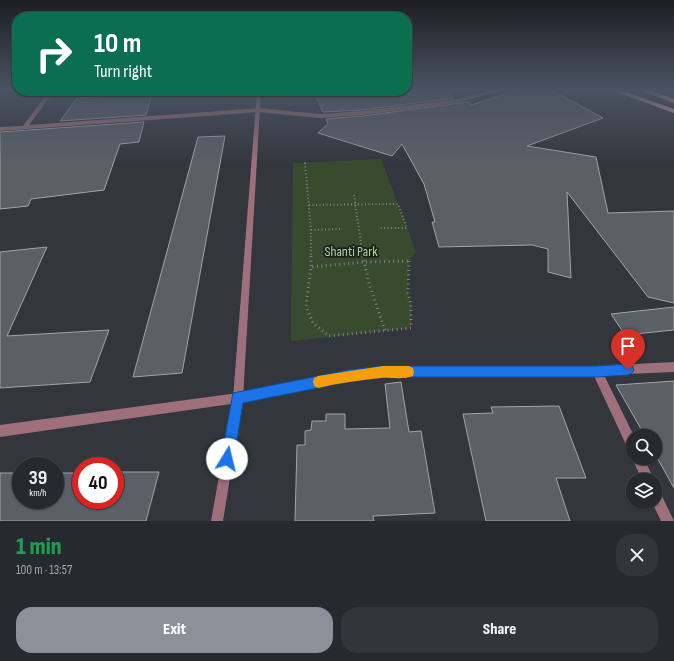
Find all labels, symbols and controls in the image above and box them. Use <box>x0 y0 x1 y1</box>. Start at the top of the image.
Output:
text: 10 m <box>94 27 141 60</box>
icon: right <box>28 28 80 80</box>
text: Turn right <box>94 61 152 82</box>
park label: Shanti Park <box>324 243 378 260</box>
pin <box>611 329 645 370</box>
icon: arrive <box>617 335 639 357</box>
map controls <box>626 429 662 509</box>
button: search <box>626 429 662 465</box>
position arrow <box>206 438 248 480</box>
speed limit sign: 40 <box>72 457 124 509</box>
text: 39 <box>29 466 47 490</box>
button: layers <box>626 473 662 509</box>
text: km/h <box>29 487 47 499</box>
text: 1 min <box>16 532 62 561</box>
button: close <box>616 534 658 576</box>
text: 100 m · 13:57 <box>16 562 72 578</box>
button: Exit <box>16 607 333 653</box>
button: Share <box>341 607 658 653</box>

